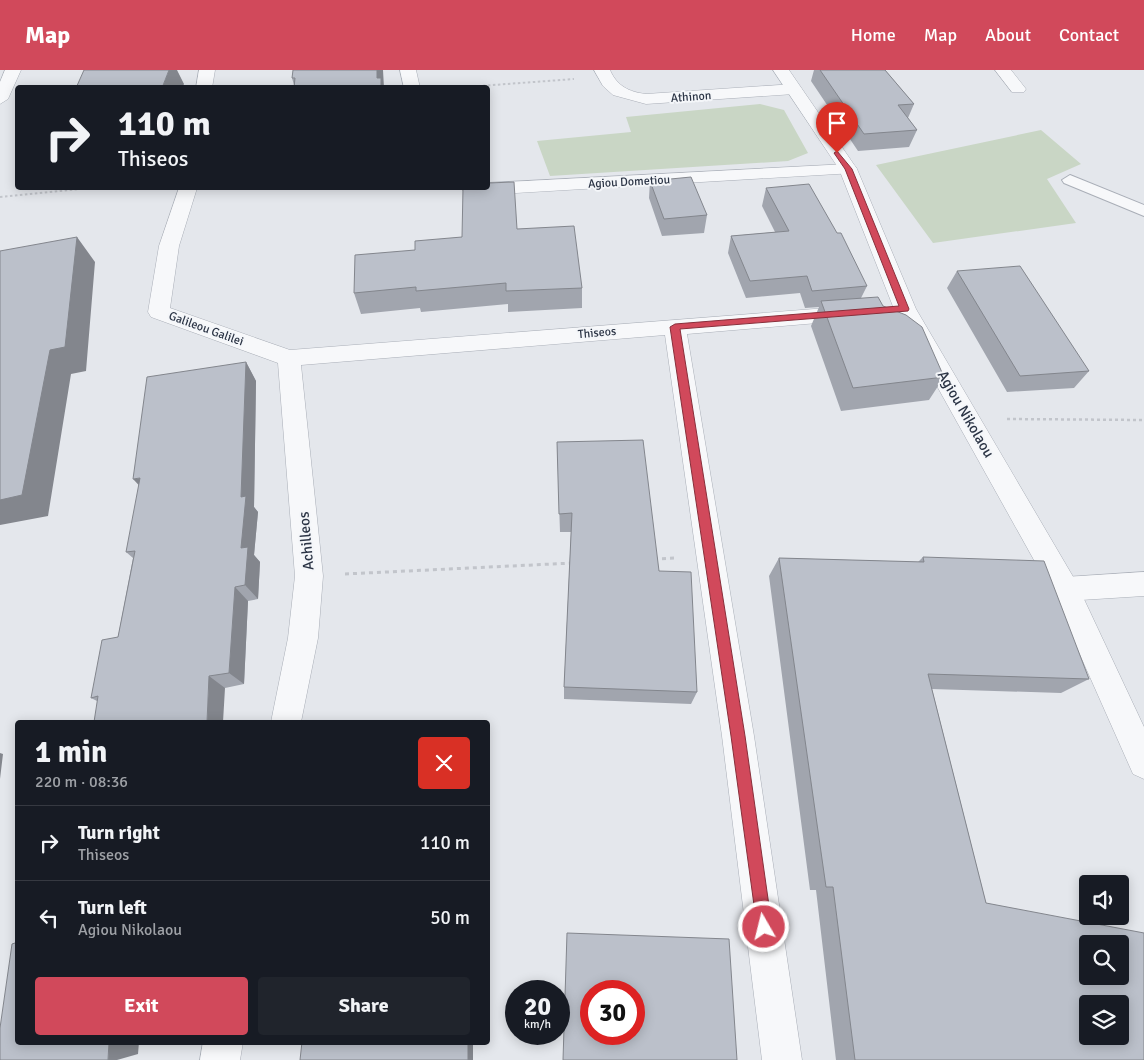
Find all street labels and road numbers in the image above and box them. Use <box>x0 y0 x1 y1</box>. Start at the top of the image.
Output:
street label: Athinon <box>670 88 712 106</box>
street label: Agiou Dometiou <box>588 172 670 192</box>
street label: Galileou Galilei <box>167 309 245 349</box>
street label: Thiseos <box>577 324 617 342</box>
street label: Agiou Nikolaou <box>934 367 998 461</box>
street label: Achilleos <box>294 511 318 571</box>

